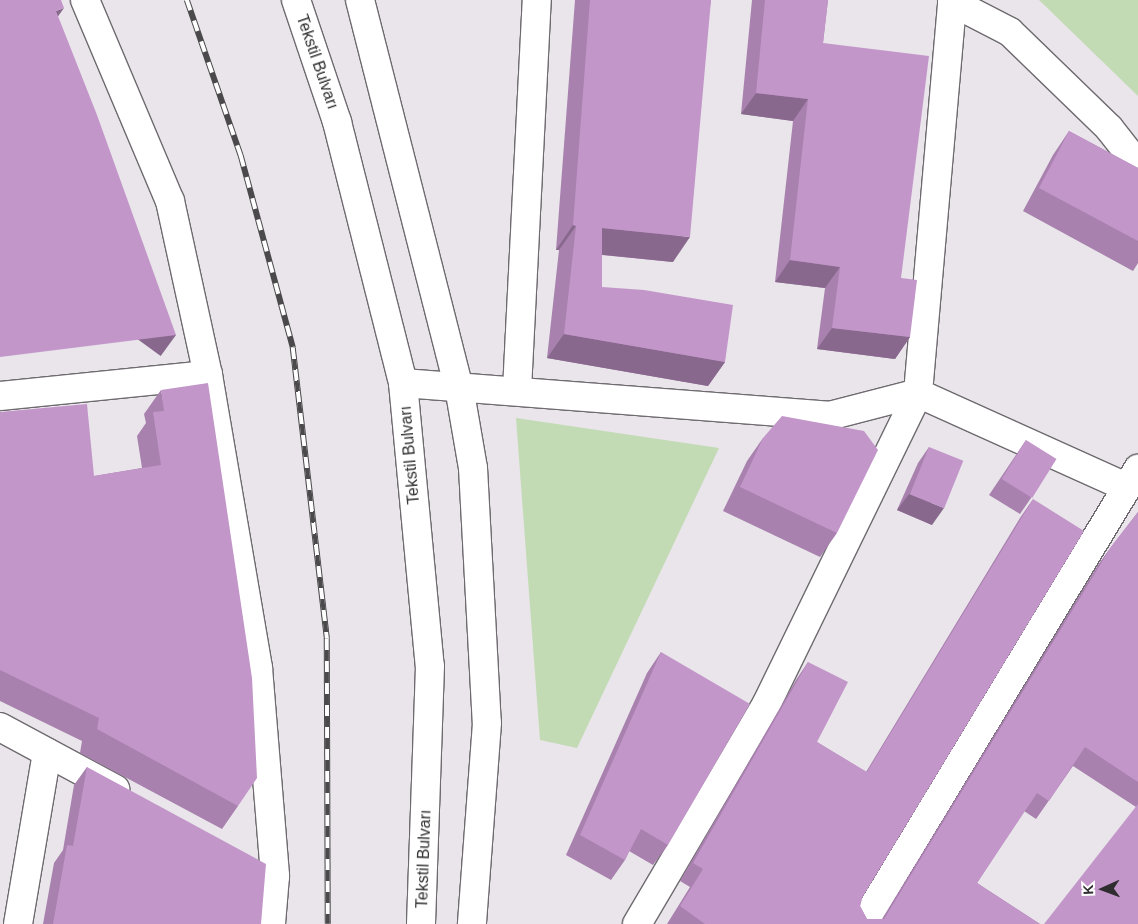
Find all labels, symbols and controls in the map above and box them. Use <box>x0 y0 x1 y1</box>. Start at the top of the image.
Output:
street label: Tekstil Bulvarı <box>292 12 342 112</box>
street label: Tekstil Bulvarı <box>396 405 424 505</box>
street label: Tekstil Bulvarı <box>413 809 435 909</box>
north arrow <box>1078 864 1128 914</box>
text: K <box>1080 884 1096 895</box>

